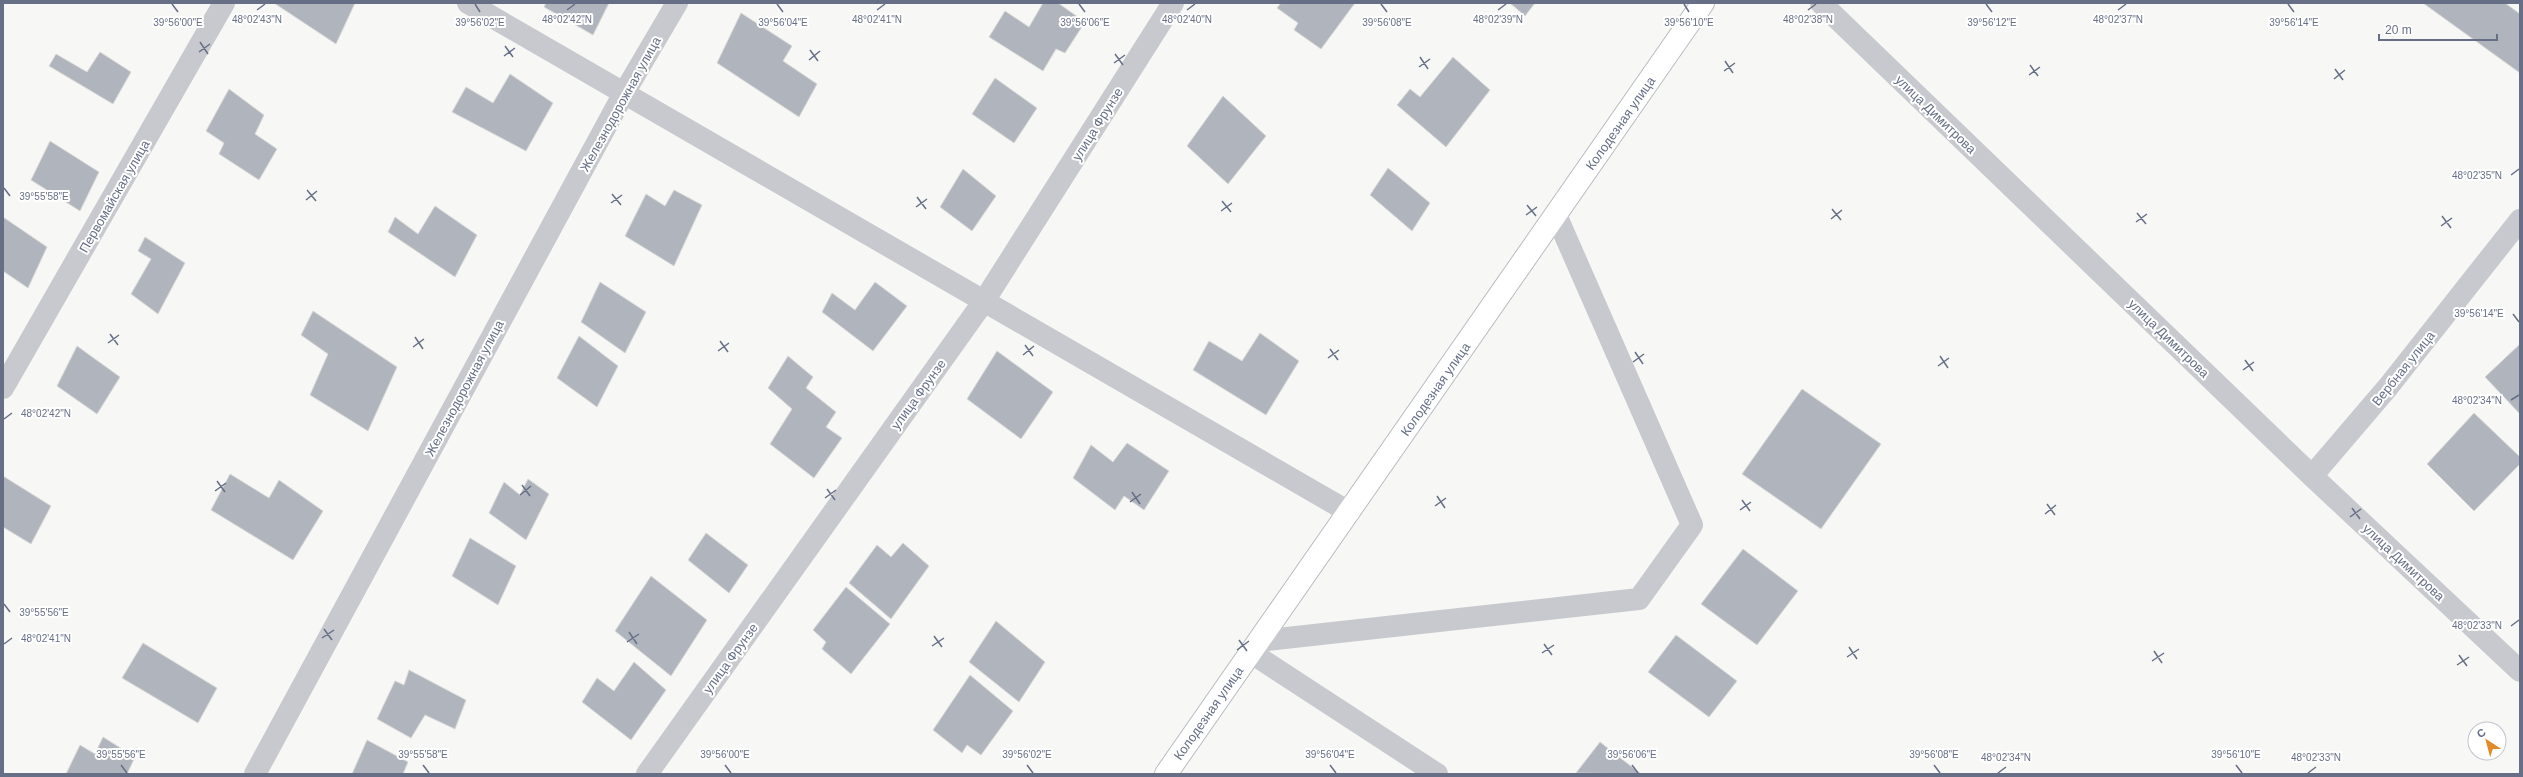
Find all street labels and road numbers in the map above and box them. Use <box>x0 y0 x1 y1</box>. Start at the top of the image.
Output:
street label: Железнодорожная улица <box>577 34 664 174</box>
street label: улица Димитрова <box>1892 72 1980 157</box>
street label: Колодезная улица <box>1583 73 1659 173</box>
street label: улица Фрунзе <box>1069 85 1126 163</box>
street label: Первомайская улица <box>76 137 153 255</box>
street label: улица Димитрова <box>2125 296 2213 381</box>
street label: Железнодорожная улица <box>422 317 507 459</box>
street label: Вербная улица <box>2369 327 2438 409</box>
street label: Колодезная улица <box>1398 339 1474 439</box>
street label: улица Фрунзе <box>888 356 949 432</box>
street label: улица Димитрова <box>2360 521 2448 605</box>
street label: улица Фрунзе <box>700 620 761 696</box>
street label: Колодезная улица <box>1171 663 1247 763</box>

